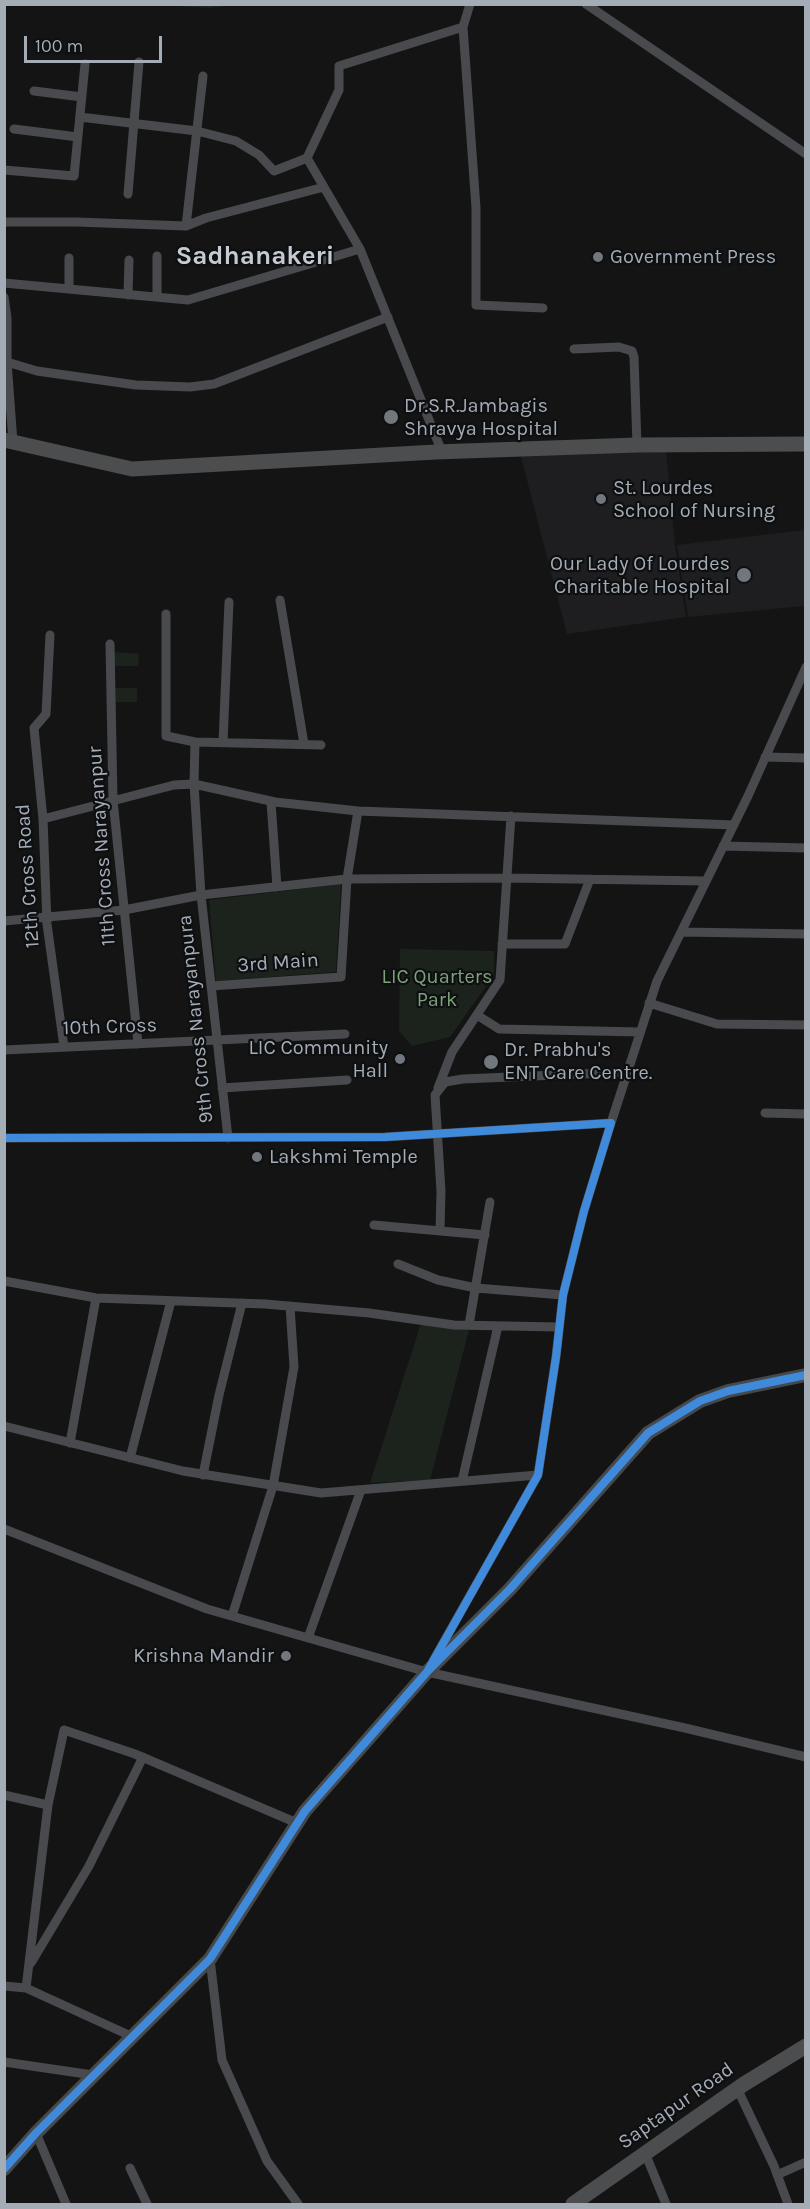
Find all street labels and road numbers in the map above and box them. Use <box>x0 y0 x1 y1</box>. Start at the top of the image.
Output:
street label: 11th Cross Narayanpur <box>83 745 121 947</box>
street label: 12th Cross Road <box>11 803 45 949</box>
street label: 9th Cross Narayanpura <box>173 914 219 1124</box>
street label: 3rd Main <box>236 948 320 978</box>
street label: 10th Cross <box>62 1013 158 1041</box>
street label: Saptapur Road <box>614 2057 738 2155</box>

